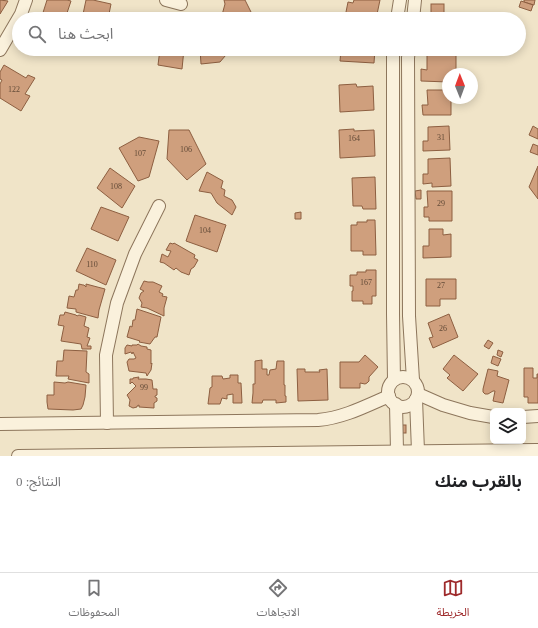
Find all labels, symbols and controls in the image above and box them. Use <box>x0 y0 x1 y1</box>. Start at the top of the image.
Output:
search box <box>12 12 526 56</box>
icon: search <box>26 23 48 45</box>
text: ابحث هنا <box>58 26 113 42</box>
north arrow <box>442 68 478 104</box>
house number: 122 <box>8 85 20 94</box>
house number: 31 <box>437 133 445 142</box>
house number: 164 <box>348 134 360 143</box>
house number: 106 <box>180 145 192 154</box>
house number: 107 <box>134 149 146 158</box>
house number: 108 <box>110 182 122 191</box>
house number: 29 <box>437 199 445 208</box>
house number: 104 <box>199 226 211 235</box>
house number: 110 <box>86 260 98 269</box>
house number: 167 <box>360 278 372 287</box>
house number: 27 <box>437 281 445 290</box>
house number: 26 <box>439 324 447 333</box>
house number: 99 <box>140 383 148 392</box>
map controls <box>490 408 526 444</box>
button: layers <box>490 408 526 444</box>
text: بالقرب منك <box>435 472 522 491</box>
text: النتائج: 0 <box>16 474 61 489</box>
tab: المحفوظات <box>69 577 120 624</box>
tab: الاتجاهات <box>257 577 300 624</box>
tab: الخريطة <box>437 577 470 624</box>

